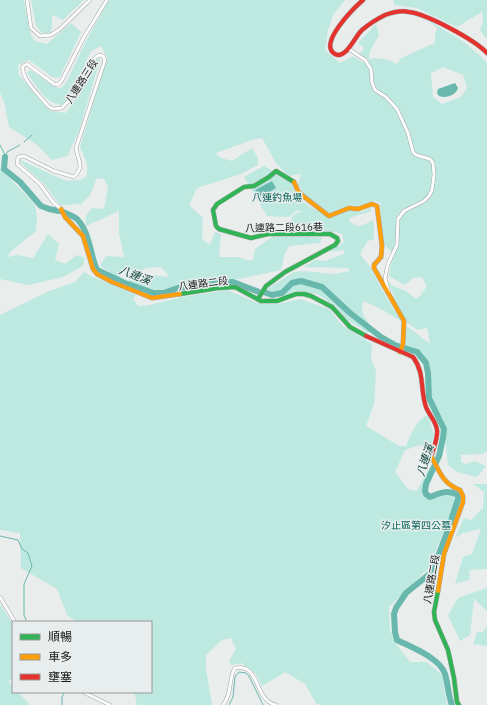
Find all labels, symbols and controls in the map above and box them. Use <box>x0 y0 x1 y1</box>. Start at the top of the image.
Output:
street label: 八連路三段 <box>62 57 100 106</box>
park label: 八連釣魚場 <box>252 191 302 204</box>
street label: 八連路二段616巷 <box>245 220 323 235</box>
water label: 八連溪 <box>117 263 155 288</box>
street label: 八連路二段 <box>177 274 229 293</box>
water label: 八連溪 <box>413 440 437 478</box>
park label: 汐止區第四公墓 <box>381 519 451 532</box>
street label: 八連路二段 <box>421 553 442 605</box>
legend <box>12 621 152 693</box>
text: 順暢 <box>48 629 72 644</box>
text: 車多 <box>48 649 72 664</box>
text: 壅塞 <box>48 669 72 684</box>

